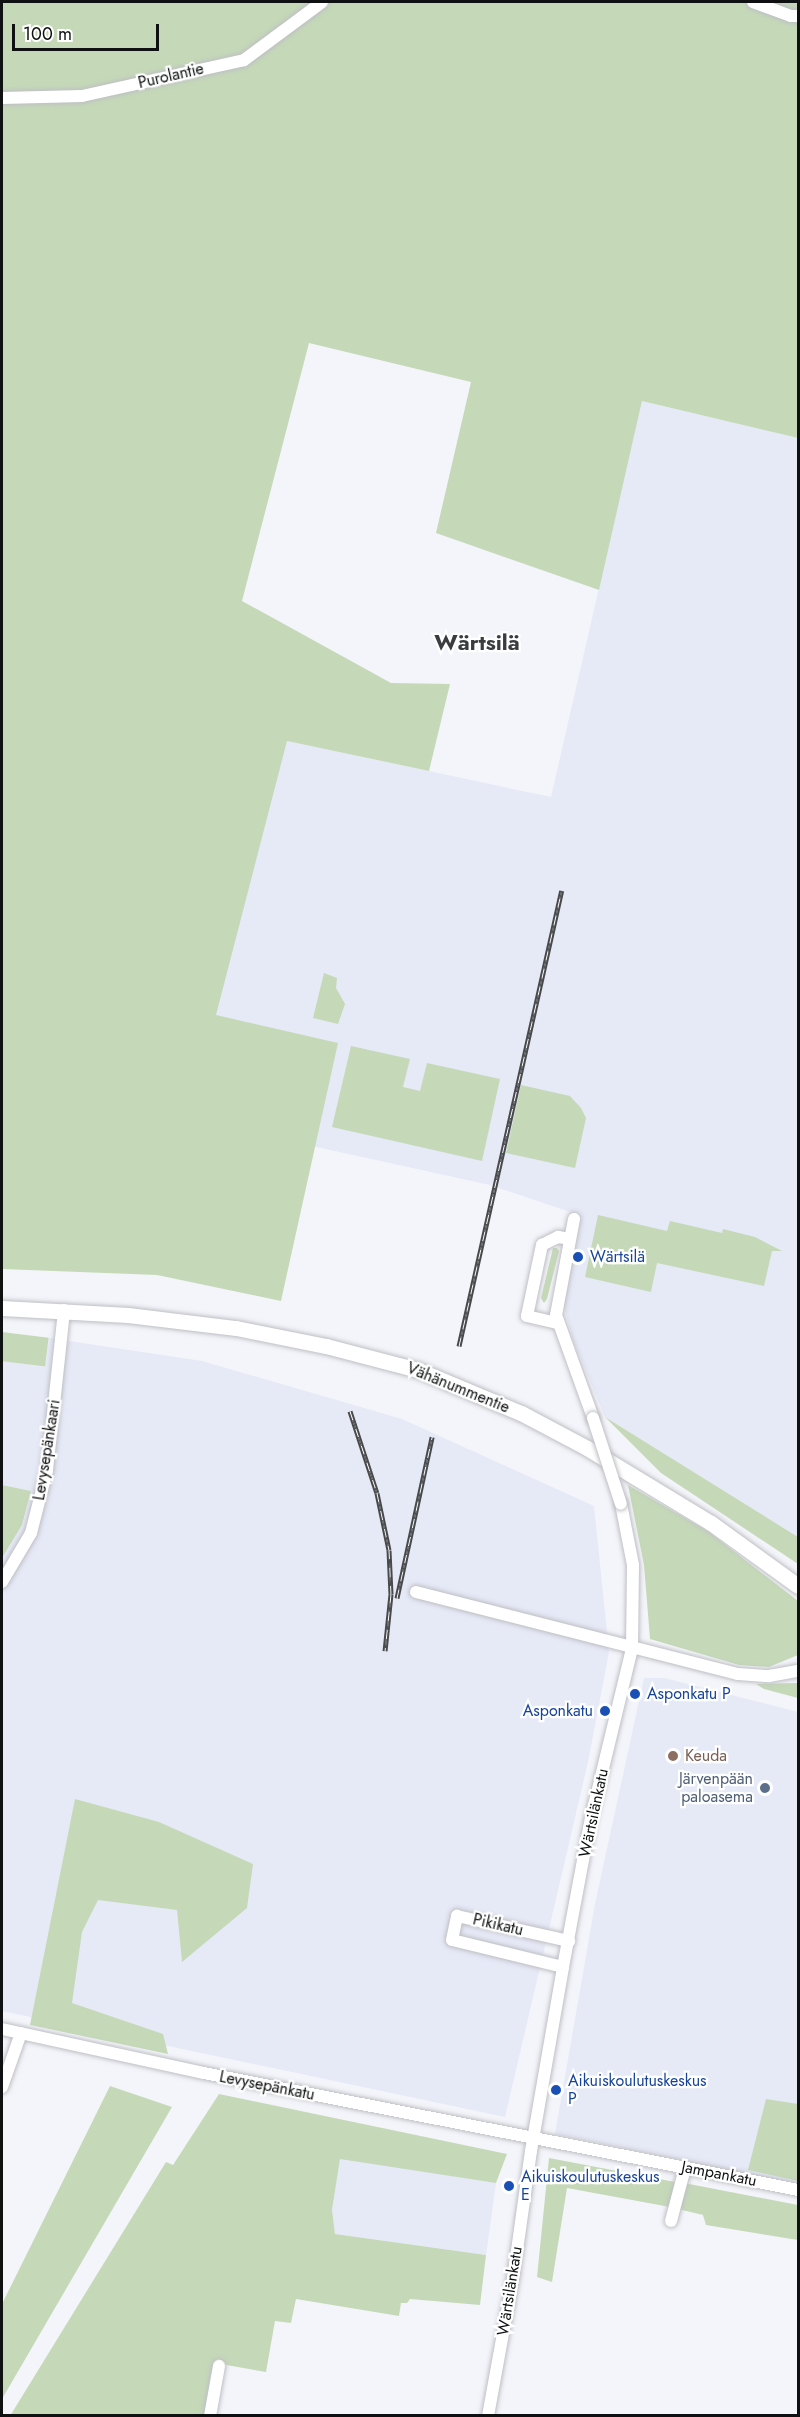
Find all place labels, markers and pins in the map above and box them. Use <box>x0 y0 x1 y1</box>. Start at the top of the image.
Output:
place label: Wärtsilä <box>590 1247 645 1267</box>
marker: Wärtsilä <box>571 1250 585 1264</box>
place label: Asponkatu P <box>647 1684 731 1704</box>
marker: Asponkatu P <box>628 1687 642 1701</box>
place label: Asponkatu <box>523 1701 593 1721</box>
marker: Asponkatu <box>598 1704 612 1718</box>
place label: Keuda <box>685 1746 727 1766</box>
marker: Keuda <box>666 1749 680 1763</box>
place label: Järvenpään paloasema <box>679 1769 753 1807</box>
marker: Järvenpään paloasema <box>758 1781 772 1795</box>
place label: Aikuiskoulutuskeskus P <box>568 2071 707 2109</box>
marker: Aikuiskoulutuskeskus P <box>549 2083 563 2097</box>
place label: Aikuiskoulutuskeskus E <box>521 2167 660 2205</box>
marker: Aikuiskoulutuskeskus E <box>502 2179 516 2193</box>

